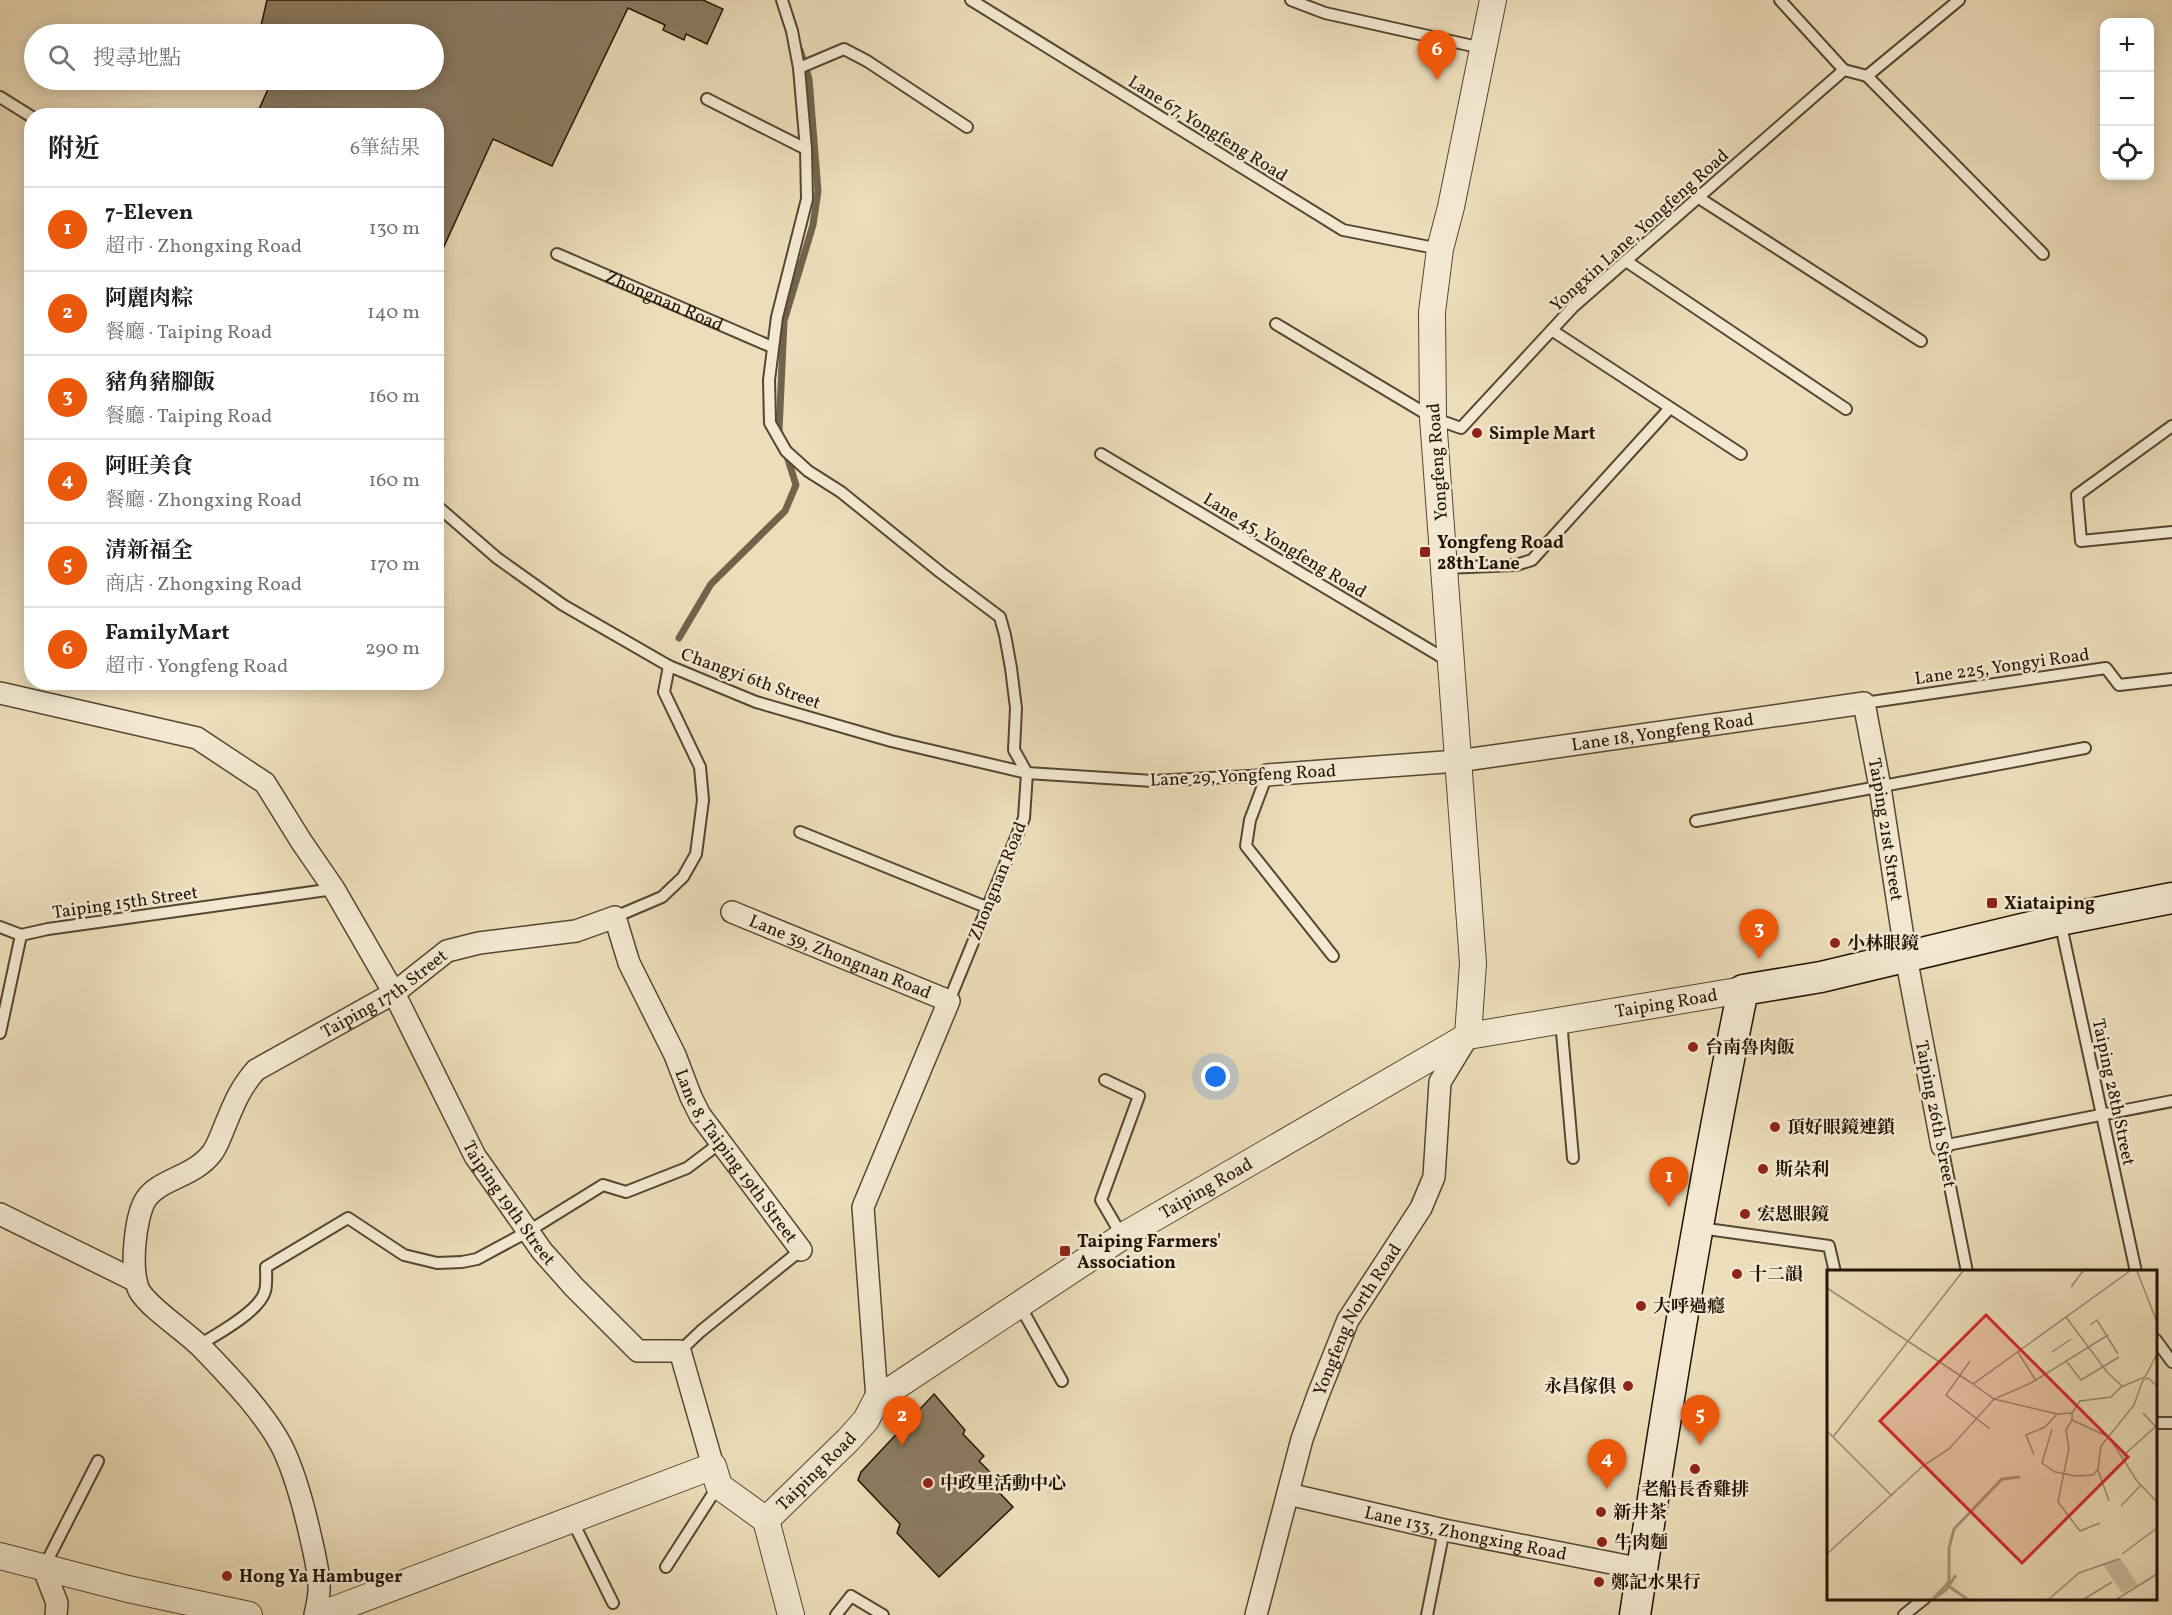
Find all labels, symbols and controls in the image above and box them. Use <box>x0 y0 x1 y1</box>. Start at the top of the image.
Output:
map controls <box>2100 18 2154 180</box>
button: + <box>2100 18 2154 72</box>
search box <box>24 24 444 90</box>
pin: 6 <box>1418 31 1456 80</box>
icon: search <box>45 41 78 74</box>
text: 搜尋地點 <box>93 44 181 75</box>
street label: Lane 67, Yongfeng Road <box>1123 70 1292 189</box>
button: − <box>2100 72 2154 126</box>
button: locate <box>2100 126 2154 180</box>
text: 附近 <box>48 132 100 168</box>
text: 6筆結果 <box>350 135 420 163</box>
street label: Yongxin Lane, Yongfeng Road <box>1545 144 1735 318</box>
text: 7-Eleven <box>105 198 193 229</box>
text: 1 <box>63 215 72 243</box>
text: 130 m <box>369 215 420 243</box>
text: 超市 · Zhongxing Road <box>105 233 302 261</box>
street label: Zhongnan Road <box>601 265 727 338</box>
text: 阿麗肉粽 <box>105 284 193 315</box>
text: 2 <box>62 299 73 327</box>
text: 140 m <box>367 299 420 327</box>
text: 餐廳 · Taiping Road <box>105 319 272 347</box>
text: 豬角豬腳飯 <box>105 368 215 399</box>
text: 3 <box>62 383 73 411</box>
text: 160 m <box>368 383 420 411</box>
street label: Yongfeng Road <box>1422 402 1455 522</box>
text: 餐廳 · Taiping Road <box>105 403 272 431</box>
place label: Simple Mart <box>1489 422 1596 447</box>
marker: Simple Mart <box>1470 426 1484 440</box>
text: 阿旺美食 <box>105 452 193 483</box>
text: 4 <box>61 467 74 495</box>
text: 160 m <box>368 467 420 495</box>
text: 餐廳 · Zhongxing Road <box>105 487 302 515</box>
street label: Lane 45, Yongfeng Road <box>1198 488 1371 605</box>
place label: Yongfeng Road 28th Lane <box>1437 531 1564 577</box>
text: 清新福全 <box>105 536 193 567</box>
marker: Yongfeng Road 28th Lane <box>1418 545 1432 559</box>
text: 5 <box>63 551 72 579</box>
text: 170 m <box>370 551 420 579</box>
text: 商店 · Zhongxing Road <box>105 571 302 599</box>
text: FamilyMart <box>105 618 230 649</box>
text: 6 <box>62 635 73 663</box>
text: 290 m <box>365 635 420 663</box>
street label: Changyi 6th Street <box>677 643 824 716</box>
street label: Lane 225, Yongyi Road <box>1913 643 2091 692</box>
text: 超市 · Yongfeng Road <box>105 653 288 681</box>
street label: Lane 18, Yongfeng Road <box>1570 708 1755 759</box>
street label: Taiping 21st Street <box>1861 756 1908 903</box>
street label: Lane 29, Yongfeng Road <box>1149 759 1337 794</box>
street label: Zhongnan Road <box>963 818 1034 945</box>
street label: Taiping 15th Street <box>51 881 200 926</box>
place label: Xiataiping <box>2004 892 2095 917</box>
marker: Xiataiping <box>1985 896 1999 910</box>
street label: Lane 39, Zhongnan Road <box>745 909 935 1006</box>
pin: 3 <box>1740 910 1778 959</box>
place label: 小林眼鏡 <box>1847 932 1919 957</box>
marker: 小林眼鏡 <box>1828 936 1842 950</box>
street label: Taiping 17th Street <box>317 944 453 1045</box>
street label: Taiping Road <box>1613 983 1720 1025</box>
street label: Taiping 28th Street <box>2085 1016 2140 1168</box>
place label: 台南魯肉飯 <box>1705 1036 1795 1061</box>
street label: Taiping 26th Street <box>1908 1038 1961 1190</box>
marker: 台南魯肉飯 <box>1686 1040 1700 1054</box>
your location <box>1201 1062 1230 1091</box>
street label: Lane 8, Taiping 19th Street <box>667 1066 803 1249</box>
place label: 頂好眼鏡連鎖 <box>1787 1116 1895 1141</box>
marker: 頂好眼鏡連鎖 <box>1768 1120 1782 1134</box>
street label: Taiping 19th Street <box>455 1137 560 1272</box>
street label: Taiping Road <box>1155 1152 1258 1226</box>
pin: 1 <box>1650 1158 1688 1207</box>
place label: 斯朵利 <box>1775 1158 1829 1183</box>
marker: 斯朵利 <box>1756 1162 1770 1176</box>
place label: 宏恩眼鏡 <box>1757 1203 1829 1228</box>
marker: 宏恩眼鏡 <box>1738 1207 1752 1221</box>
place label: Taiping Farmers' Association <box>1077 1230 1221 1276</box>
street label: Yongfeng North Road <box>1308 1239 1408 1400</box>
marker: Taiping Farmers' Association <box>1058 1244 1072 1258</box>
place label: 十二韻 <box>1749 1263 1803 1288</box>
marker: 十二韻 <box>1730 1267 1744 1281</box>
inset map <box>1827 1270 2157 1600</box>
place label: 大呼過癮 <box>1653 1295 1725 1320</box>
marker: 大呼過癮 <box>1634 1299 1648 1313</box>
place label: 永昌傢俱 <box>1544 1375 1617 1400</box>
marker: 永昌傢俱 <box>1621 1379 1635 1393</box>
pin: 2 <box>882 1396 922 1446</box>
pin: 5 <box>1680 1396 1720 1445</box>
street label: Taiping Road <box>771 1427 863 1517</box>
pin: 4 <box>1588 1440 1626 1489</box>
marker: 老船長香雞排 <box>1688 1462 1702 1476</box>
place label: 中政里活動中心 <box>940 1472 1066 1497</box>
marker: 中政里活動中心 <box>921 1476 935 1490</box>
place label: 老船長香雞排 <box>1641 1478 1749 1503</box>
street label: Lane 133, Zhongxing Road <box>1362 1501 1569 1568</box>
place label: 新井茶 <box>1613 1501 1667 1526</box>
marker: 新井茶 <box>1594 1505 1608 1519</box>
place label: 牛肉麵 <box>1614 1531 1668 1556</box>
marker: 牛肉麵 <box>1595 1535 1609 1549</box>
place label: Hong Ya Hambuger <box>239 1565 403 1590</box>
marker: Hong Ya Hambuger <box>220 1569 234 1583</box>
place label: 鄭記水果行 <box>1611 1571 1701 1596</box>
marker: 鄭記水果行 <box>1592 1575 1606 1589</box>

